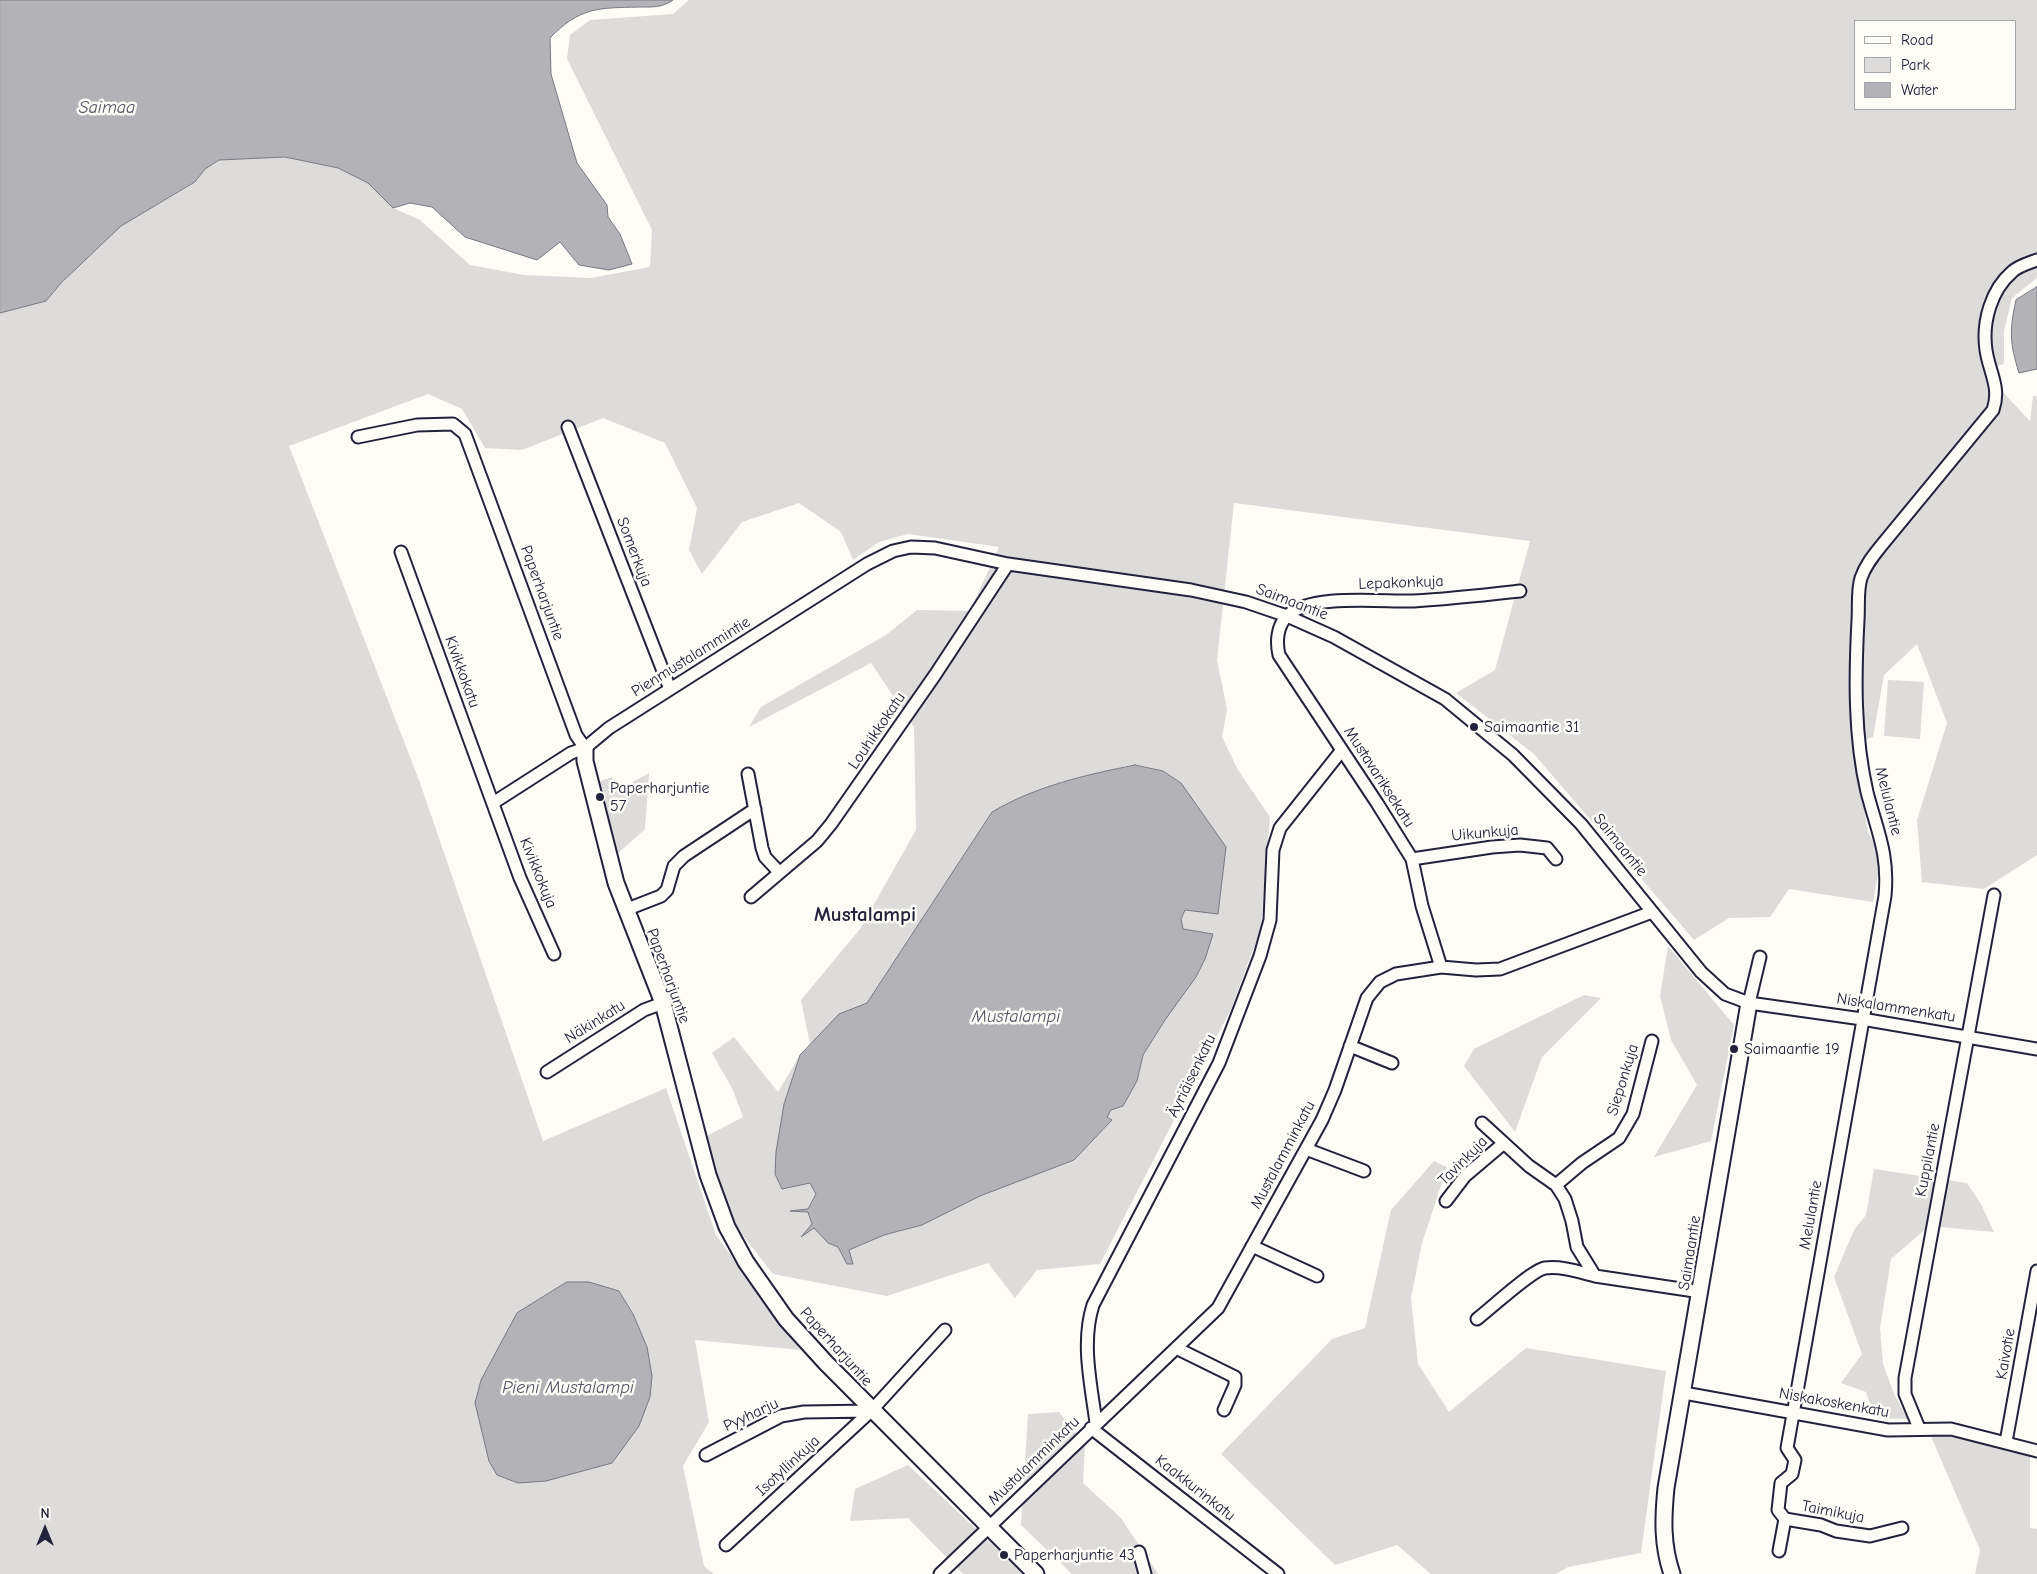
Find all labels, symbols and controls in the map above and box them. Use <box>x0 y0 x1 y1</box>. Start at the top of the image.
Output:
legend <box>1854 20 2017 110</box>
text: Road <box>1901 31 1933 49</box>
text: Park <box>1901 56 1930 74</box>
text: Water <box>1901 81 1938 99</box>
water label: Saimaa <box>79 97 135 119</box>
street label: Somerkuja <box>612 515 656 589</box>
street label: Paperharjuntie <box>516 543 568 643</box>
street label: Lepakonkuja <box>1358 572 1444 594</box>
street label: Saimaantie <box>1253 580 1331 624</box>
street label: Pienmustalammintie <box>628 613 754 701</box>
street label: Kivikkokatu <box>440 634 484 710</box>
street label: Louhikkokatu <box>844 689 910 773</box>
place label: Saimaantie 31 <box>1484 717 1579 737</box>
marker: Saimaantie 31 <box>1468 721 1480 733</box>
street label: Mustavariksekatu <box>1339 723 1419 831</box>
street label: Melulantie <box>1870 765 1906 837</box>
place label: Paperharjuntie 57 <box>610 778 710 816</box>
marker: Paperharjuntie 57 <box>594 791 606 803</box>
street label: Saimaantie <box>1589 810 1651 880</box>
street label: Uikunkuja <box>1451 820 1519 846</box>
street label: Kivikkokuja <box>515 835 561 911</box>
district label: Mustalampi <box>814 902 916 928</box>
street label: Paperharjuntie <box>642 926 694 1026</box>
street label: Niskalammenkatu <box>1835 989 1957 1027</box>
street label: Näkinkatu <box>561 996 629 1048</box>
water label: Mustalampi <box>972 1006 1060 1028</box>
street label: Äyriäisenkatu <box>1164 1031 1220 1121</box>
place label: Saimaantie 19 <box>1744 1039 1840 1059</box>
street label: Sieponkuja <box>1603 1042 1643 1118</box>
marker: Saimaantie 19 <box>1728 1043 1740 1055</box>
street label: Mustalamminkatu <box>1246 1098 1320 1212</box>
street label: Kuppilantie <box>1911 1122 1945 1198</box>
street label: Tavinkuja <box>1434 1132 1492 1190</box>
street label: Melulantie <box>1795 1179 1827 1251</box>
street label: Saimaantie <box>1675 1214 1705 1292</box>
street label: Paperharjuntie <box>796 1304 876 1390</box>
street label: Kaivotie <box>1992 1327 2020 1381</box>
water label: Pieni Mustalampi <box>502 1377 634 1399</box>
street label: Niskakoskenkatu <box>1777 1384 1891 1422</box>
street label: Pyyharju <box>720 1394 782 1436</box>
street label: Mustalamminkatu <box>984 1413 1084 1509</box>
street label: Isotyllinkuja <box>752 1432 824 1500</box>
street label: Kaakkurinkatu <box>1151 1451 1239 1525</box>
street label: Taimikuja <box>1800 1497 1866 1527</box>
north arrow <box>20 1504 70 1554</box>
text: N <box>40 1505 50 1522</box>
place label: Paperharjuntie 43 <box>1014 1545 1135 1565</box>
marker: Paperharjuntie 43 <box>998 1549 1010 1561</box>

